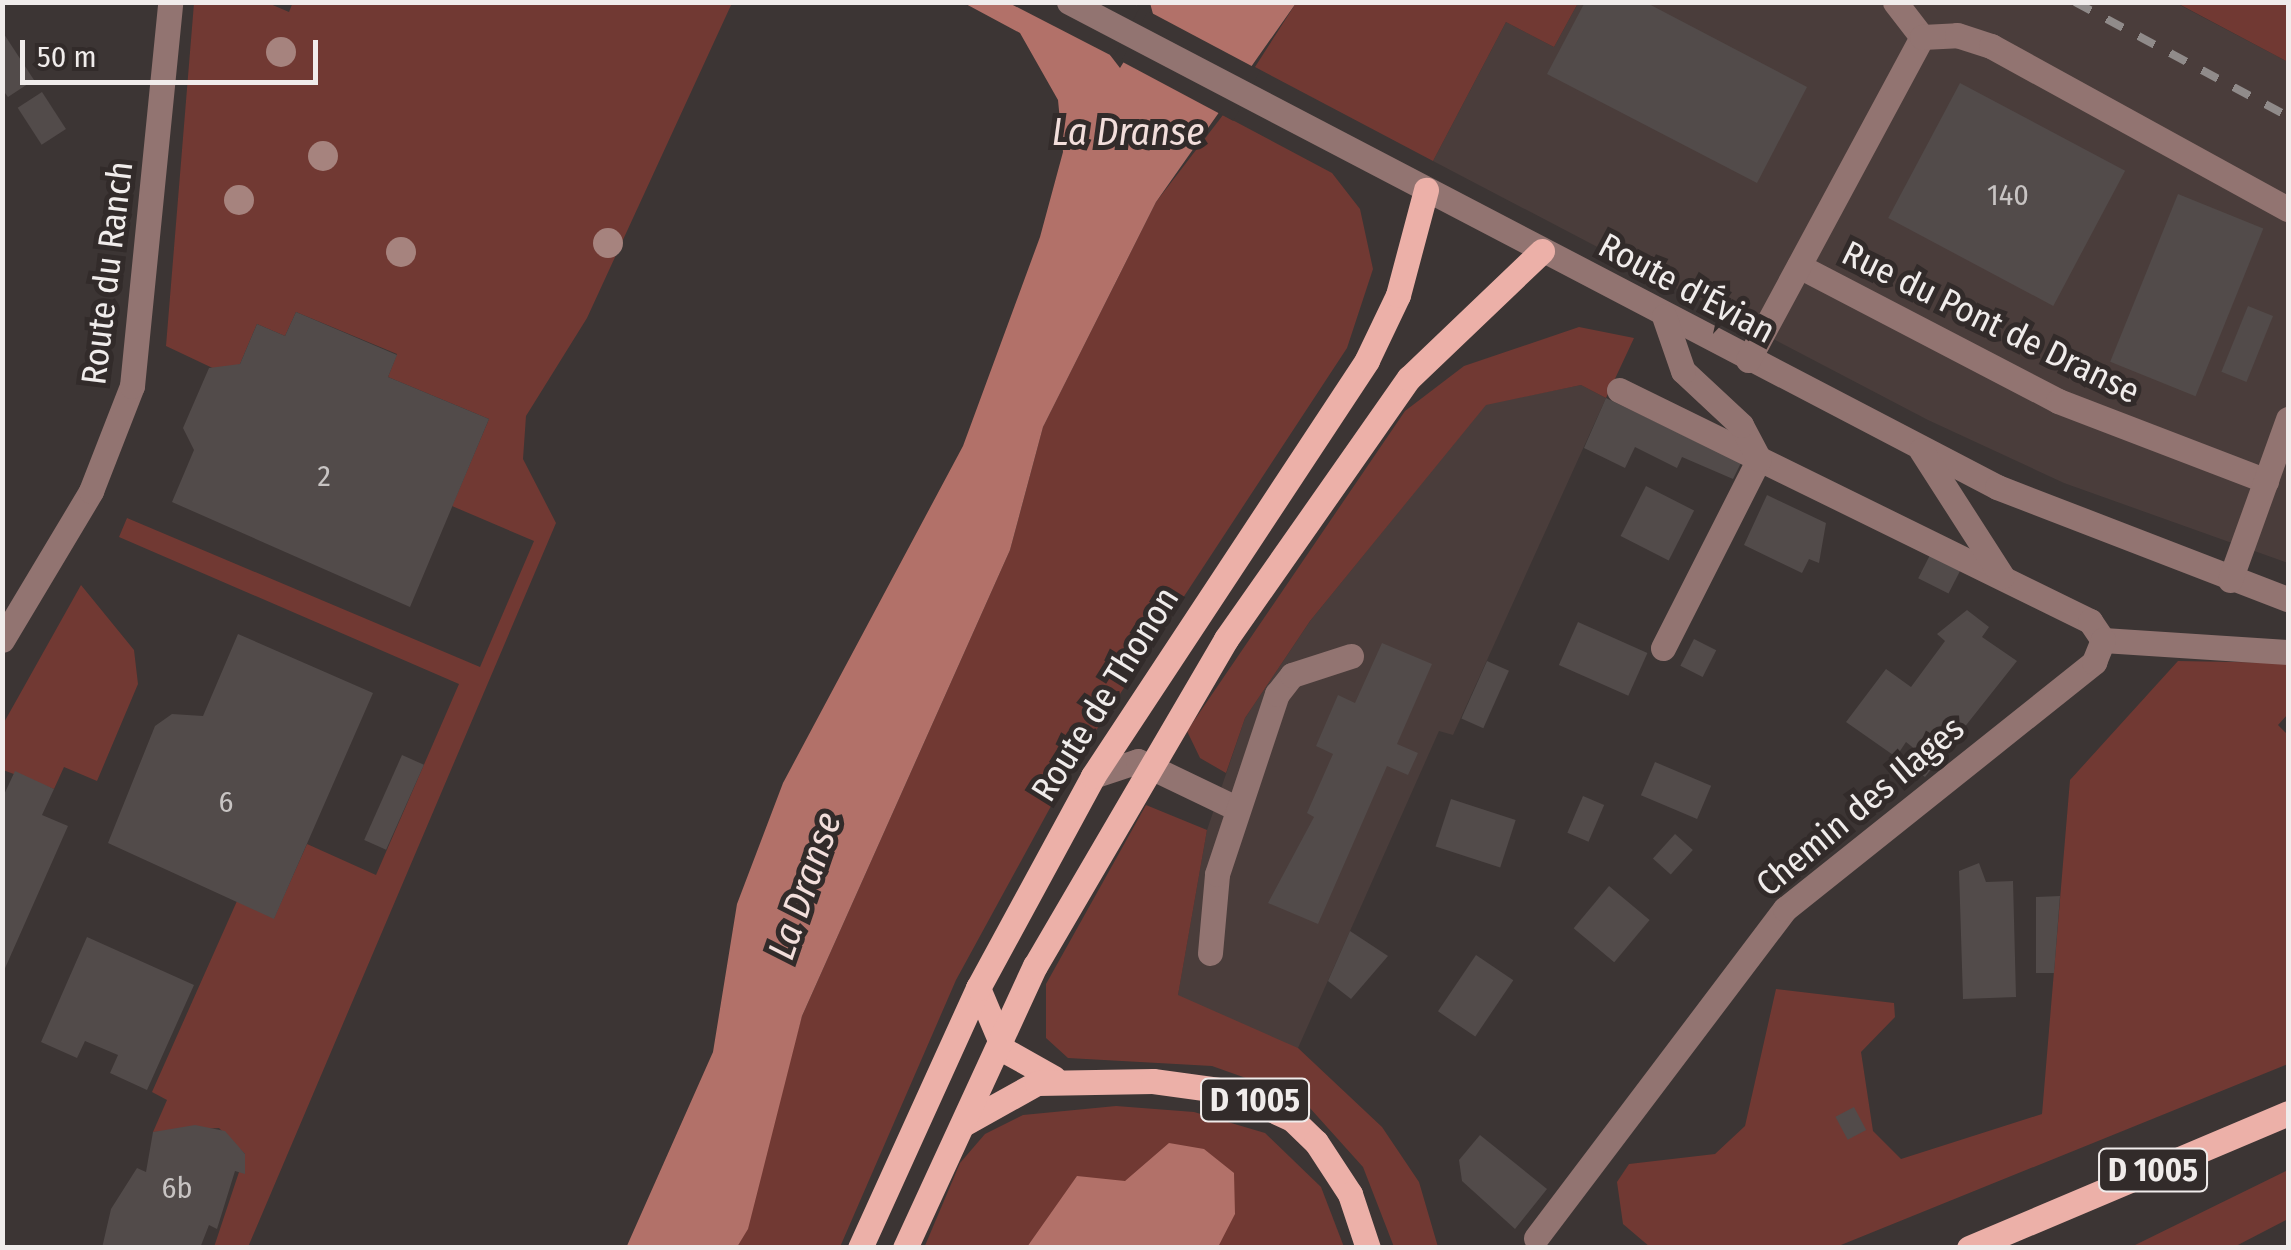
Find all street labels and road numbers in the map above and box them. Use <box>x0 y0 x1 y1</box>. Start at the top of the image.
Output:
street label: Route du Ranch <box>72 159 142 387</box>
street label: Route d'Évian <box>1592 224 1782 352</box>
street label: Rue du Pont de Dranse <box>1835 232 2147 412</box>
street label: Route de Thonon <box>1022 579 1188 809</box>
street label: Chemin des Ilages <box>1748 707 1972 905</box>
road number: D 1005 <box>1200 1073 1310 1127</box>
road number: D 1005 <box>2098 1143 2208 1197</box>

